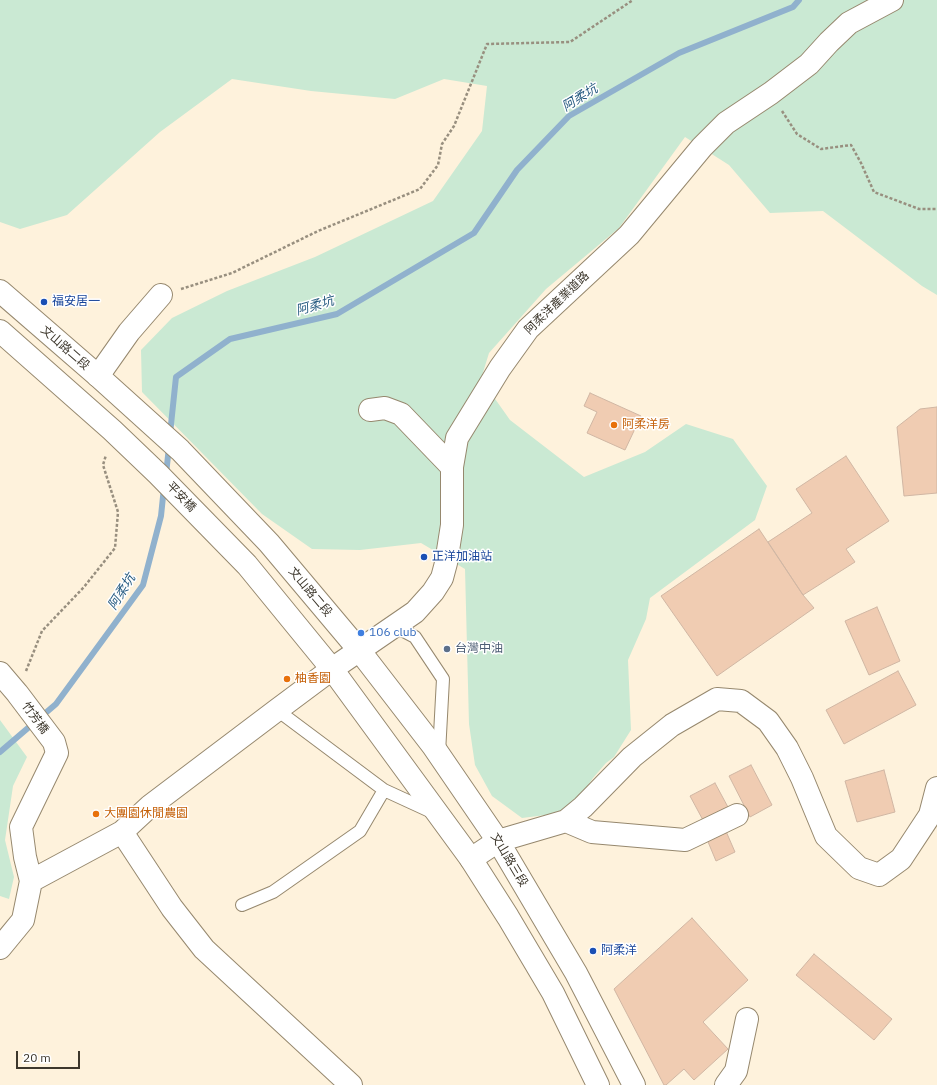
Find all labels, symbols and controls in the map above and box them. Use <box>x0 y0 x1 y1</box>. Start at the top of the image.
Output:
water label: 阿柔坑 <box>559 81 601 115</box>
street label: 阿柔洋產業道路 <box>522 269 592 337</box>
water label: 阿柔坑 <box>294 293 336 319</box>
place label: 福安居一 <box>52 295 100 309</box>
marker: 福安居一 <box>39 297 49 307</box>
street label: 文山路二段 <box>38 323 92 373</box>
place label: 阿柔洋房 <box>622 418 670 432</box>
marker: 阿柔洋房 <box>609 420 619 430</box>
street label: 平安橋 <box>163 479 199 515</box>
place label: 正洋加油站 <box>432 550 492 564</box>
marker: 正洋加油站 <box>419 552 429 562</box>
street label: 文山路二段 <box>285 564 335 620</box>
water label: 阿柔坑 <box>105 571 139 613</box>
place label: 106 club <box>369 626 417 640</box>
marker: 106 club <box>356 628 366 638</box>
place label: 台灣中油 <box>455 642 503 656</box>
marker: 台灣中油 <box>442 644 452 654</box>
place label: 柚香園 <box>295 672 331 686</box>
marker: 柚香園 <box>282 674 292 684</box>
street label: 竹芳橋 <box>18 699 52 737</box>
place label: 大團園休閒農園 <box>104 807 188 821</box>
marker: 大團園休閒農園 <box>91 809 101 819</box>
street label: 文山路三段 <box>487 831 531 889</box>
place label: 阿柔洋 <box>601 944 637 958</box>
marker: 阿柔洋 <box>588 946 598 956</box>
scale bar <box>18 1043 82 1069</box>
text: 20 m <box>23 1050 51 1065</box>

